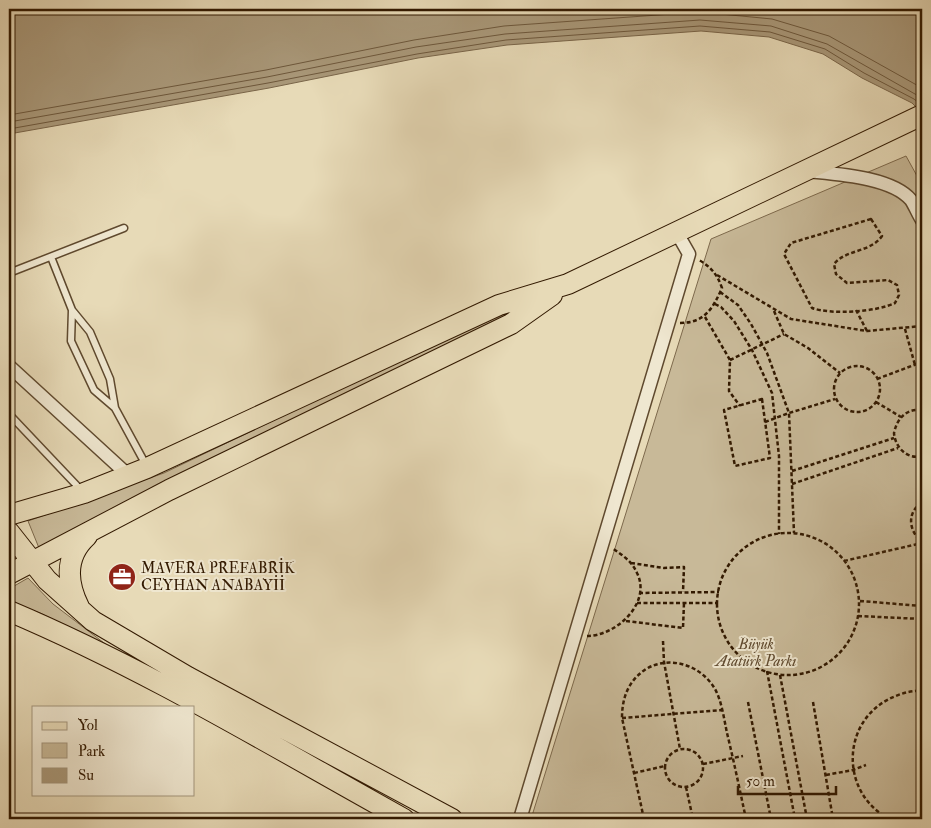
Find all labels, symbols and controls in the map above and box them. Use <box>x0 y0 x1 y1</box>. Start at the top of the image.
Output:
place label: MAVERA PREFABRİK CEYHAN ANABAYİİ <box>141 558 295 595</box>
office icon: MAVERA PREFABRİK CEYHAN ANABAYİİ <box>107 562 137 592</box>
park label: Büyük Atatürk Parkı <box>714 635 796 671</box>
legend <box>32 706 195 796</box>
text: Yol <box>78 716 98 735</box>
text: Park <box>78 742 105 761</box>
scale bar <box>738 763 836 795</box>
text: Su <box>78 766 94 785</box>
text: 50 m <box>746 772 775 791</box>

